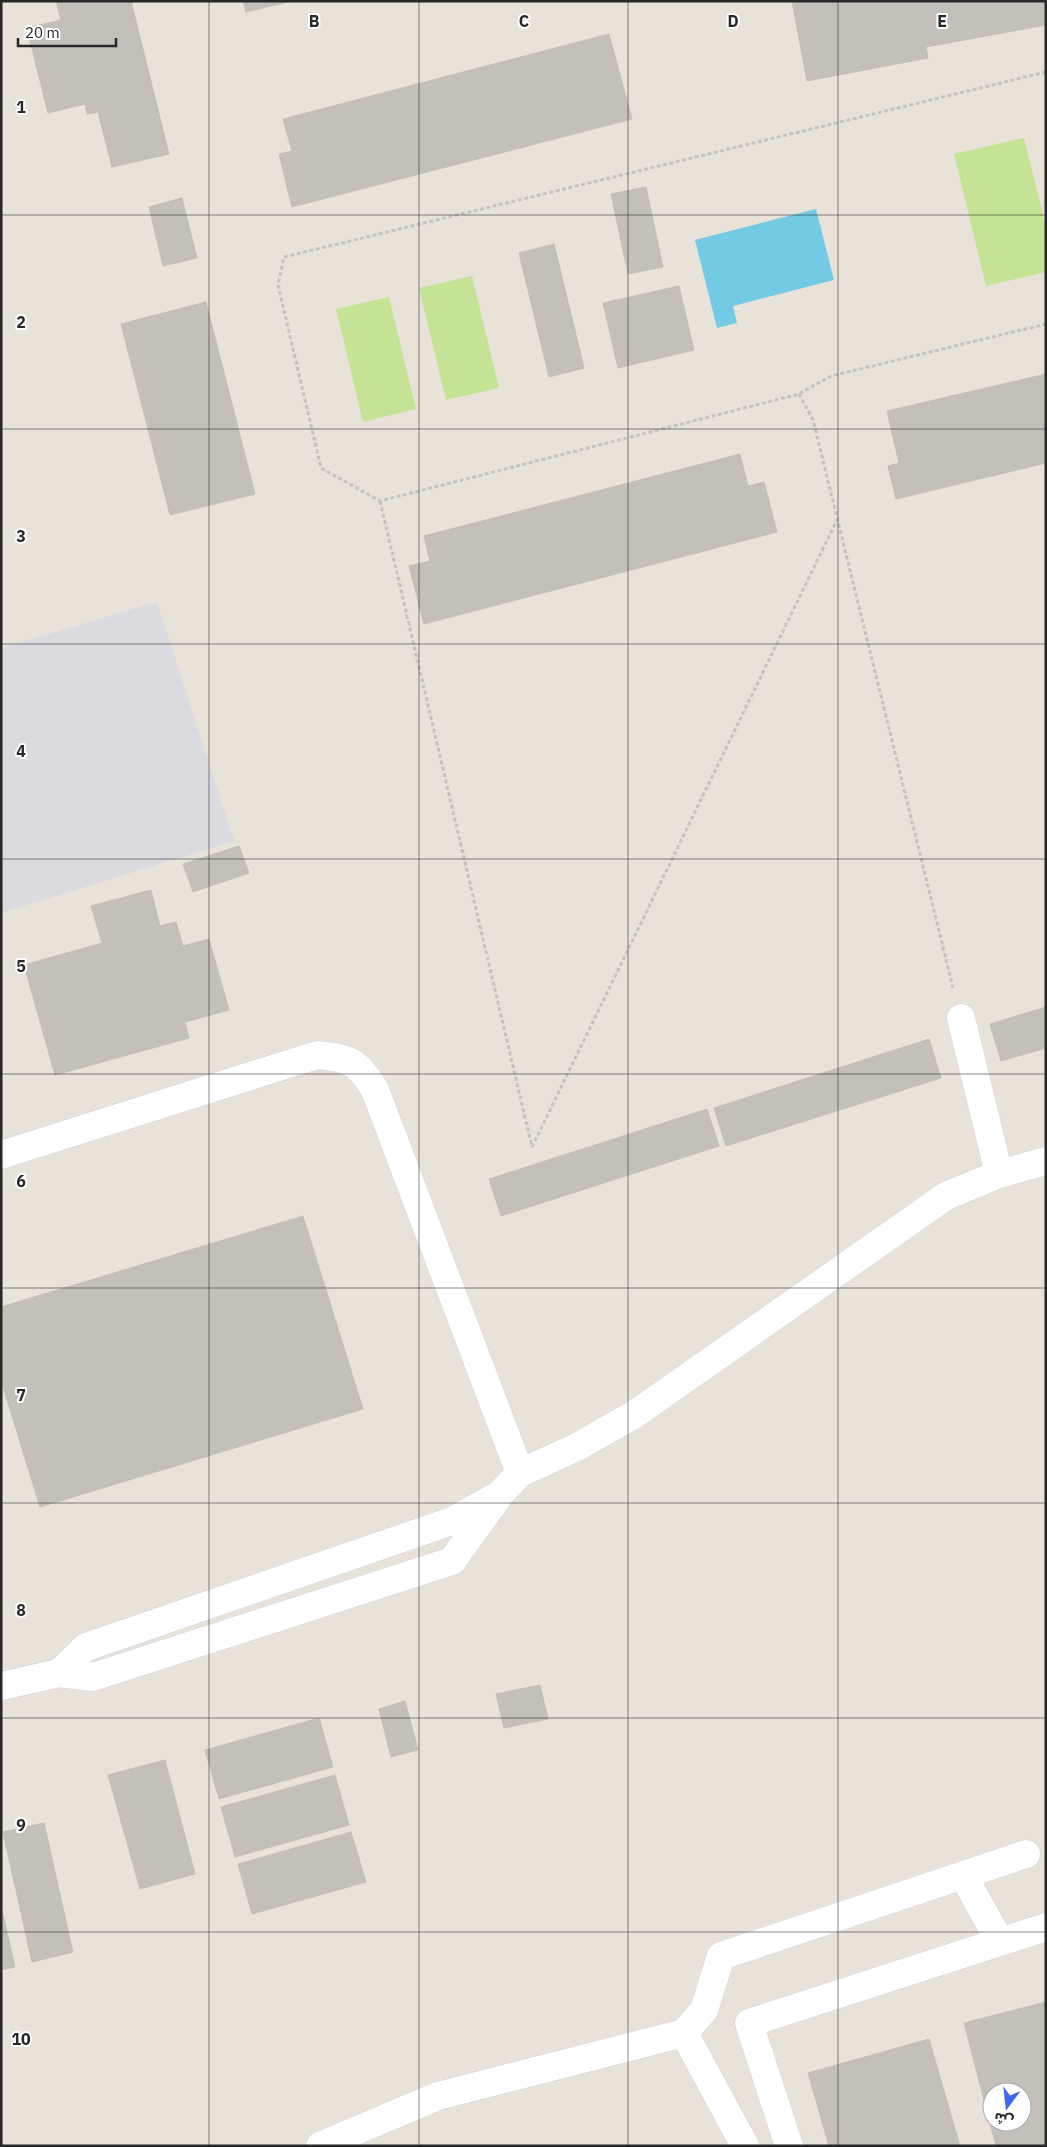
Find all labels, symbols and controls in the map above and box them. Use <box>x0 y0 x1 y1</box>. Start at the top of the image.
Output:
text: B <box>309 11 320 31</box>
text: C <box>519 11 529 31</box>
text: D <box>727 11 739 31</box>
text: E <box>937 11 947 31</box>
scale bar <box>18 15 115 47</box>
text: 20 m <box>25 23 60 42</box>
text: 1 <box>16 97 26 117</box>
text: 2 <box>16 312 26 332</box>
text: 3 <box>16 526 26 546</box>
text: 4 <box>16 741 26 761</box>
text: 5 <box>16 956 26 976</box>
text: 6 <box>16 1171 26 1191</box>
text: 7 <box>16 1385 26 1405</box>
text: 8 <box>16 1600 26 1620</box>
text: 9 <box>16 1815 26 1835</box>
text: 10 <box>11 2029 31 2049</box>
north arrow <box>982 2082 1032 2132</box>
text: ش <box>992 2108 1015 2131</box>

